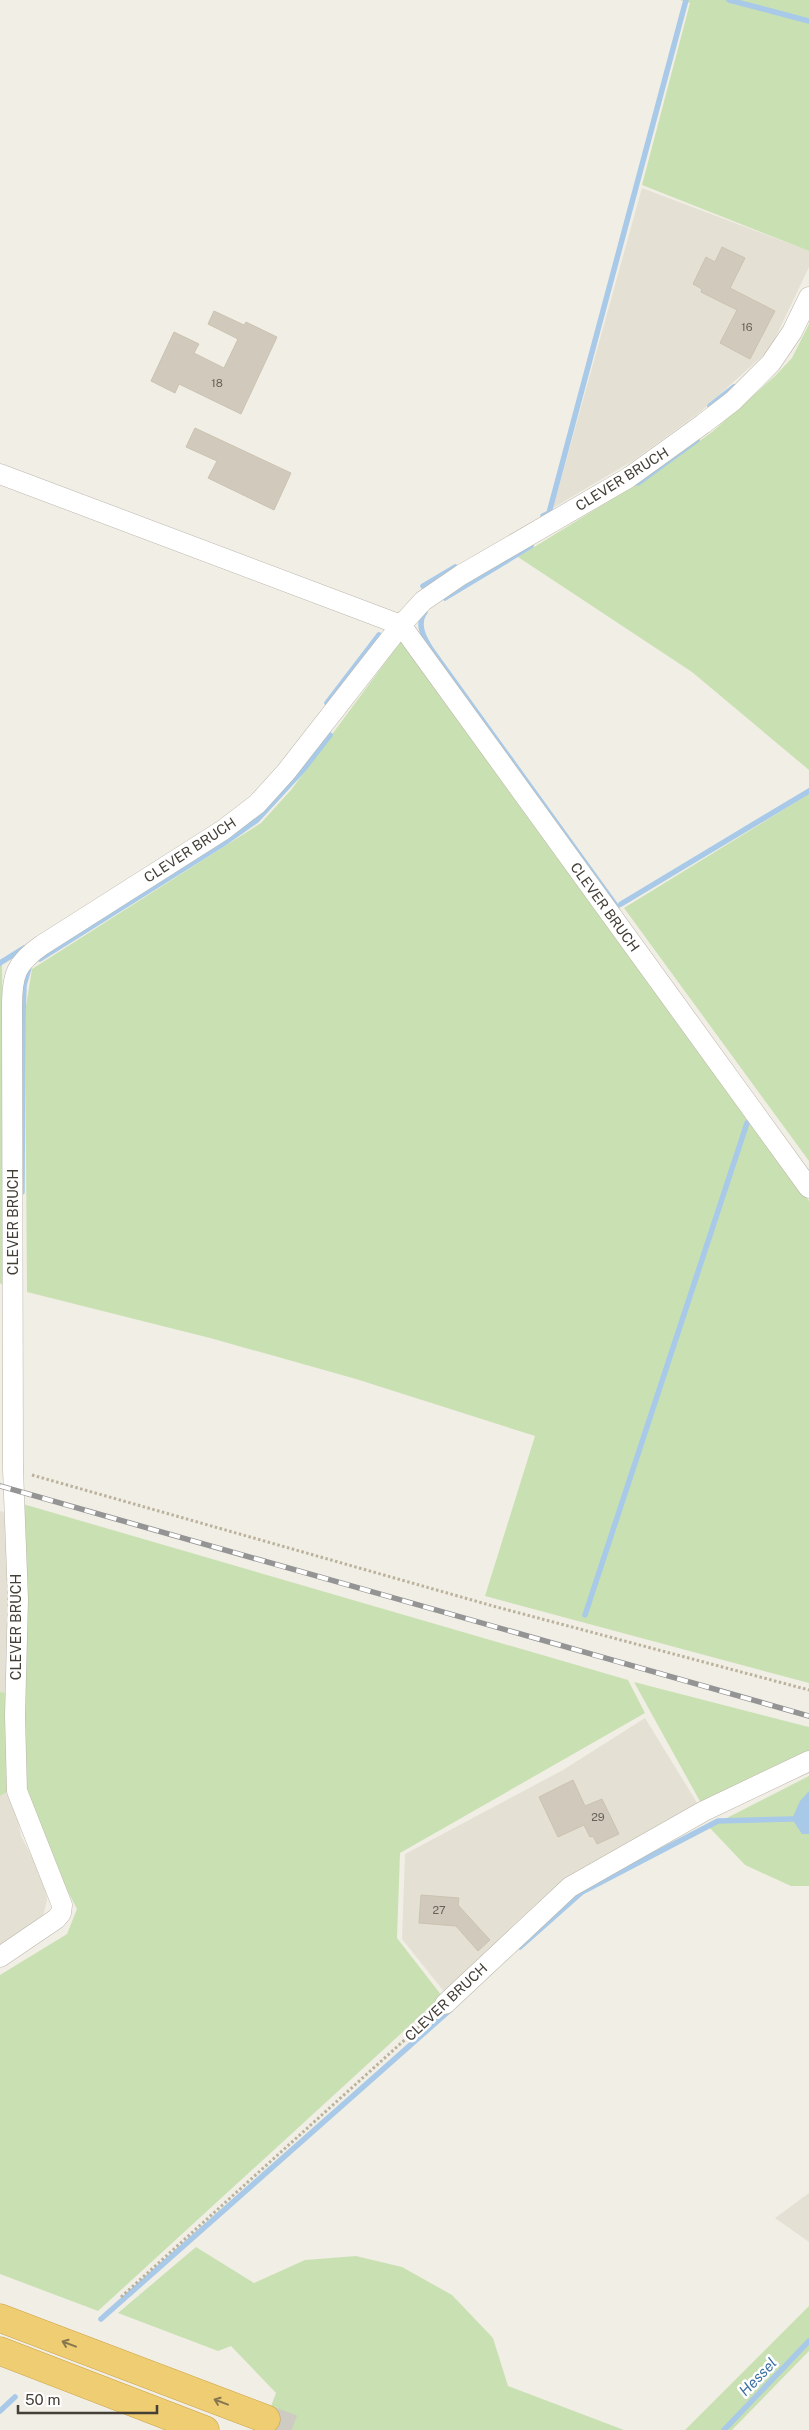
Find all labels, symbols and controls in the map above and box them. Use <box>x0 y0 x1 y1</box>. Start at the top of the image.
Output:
house number: 16 <box>741 321 753 333</box>
house number: 18 <box>211 377 223 389</box>
street label: CLEVER BRUCH <box>573 444 671 514</box>
street label: CLEVER BRUCH <box>141 814 239 886</box>
street label: CLEVER BRUCH <box>567 859 643 955</box>
street label: CLEVER BRUCH <box>5 1169 21 1275</box>
street label: CLEVER BRUCH <box>8 1574 24 1680</box>
house number: 29 <box>591 1811 605 1823</box>
house number: 27 <box>432 1904 446 1916</box>
street label: CLEVER BRUCH <box>402 1960 490 2044</box>
one-way arrow <box>62 2339 77 2348</box>
water label: Hessel <box>735 2354 780 2399</box>
scale bar <box>18 2382 156 2414</box>
text: 50 m <box>25 2391 60 2408</box>
one-way arrow <box>213 2397 229 2406</box>

